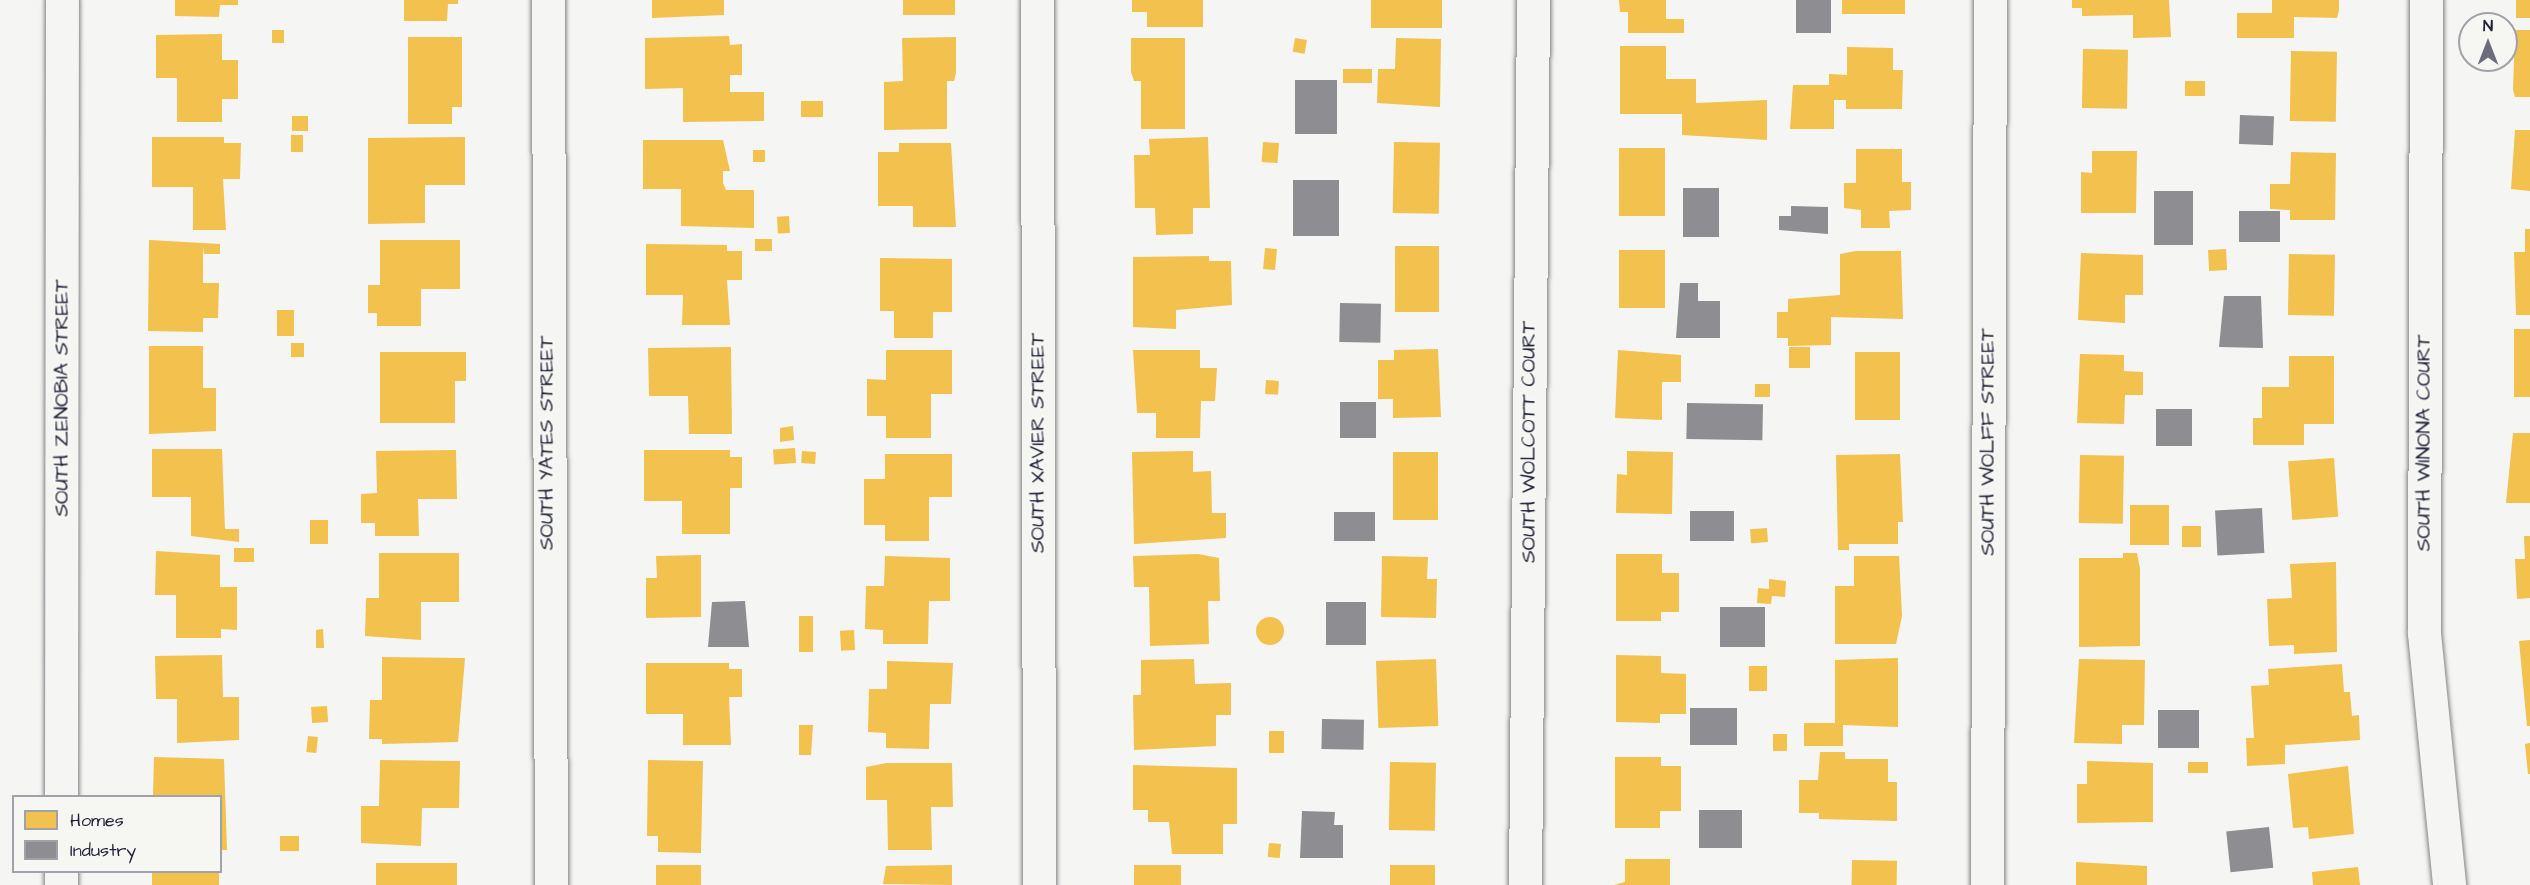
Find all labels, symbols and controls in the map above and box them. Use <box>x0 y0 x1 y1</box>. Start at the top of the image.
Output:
north arrow <box>2458 12 2518 72</box>
text: N <box>2483 15 2493 37</box>
street label: SOUTH ZENOBIA STREET <box>50 279 74 517</box>
street label: SOUTH WOLCOTT COURT <box>1517 321 1541 563</box>
street label: SOUTH WOLFF STREET <box>1976 328 2000 556</box>
street label: SOUTH XAVIER STREET <box>1026 333 1050 553</box>
street label: SOUTH WINONA COURT <box>2412 335 2436 551</box>
street label: SOUTH YATES STREET <box>535 336 559 550</box>
legend <box>12 795 222 873</box>
text: Homes <box>70 808 124 833</box>
text: Industry <box>70 838 136 863</box>

